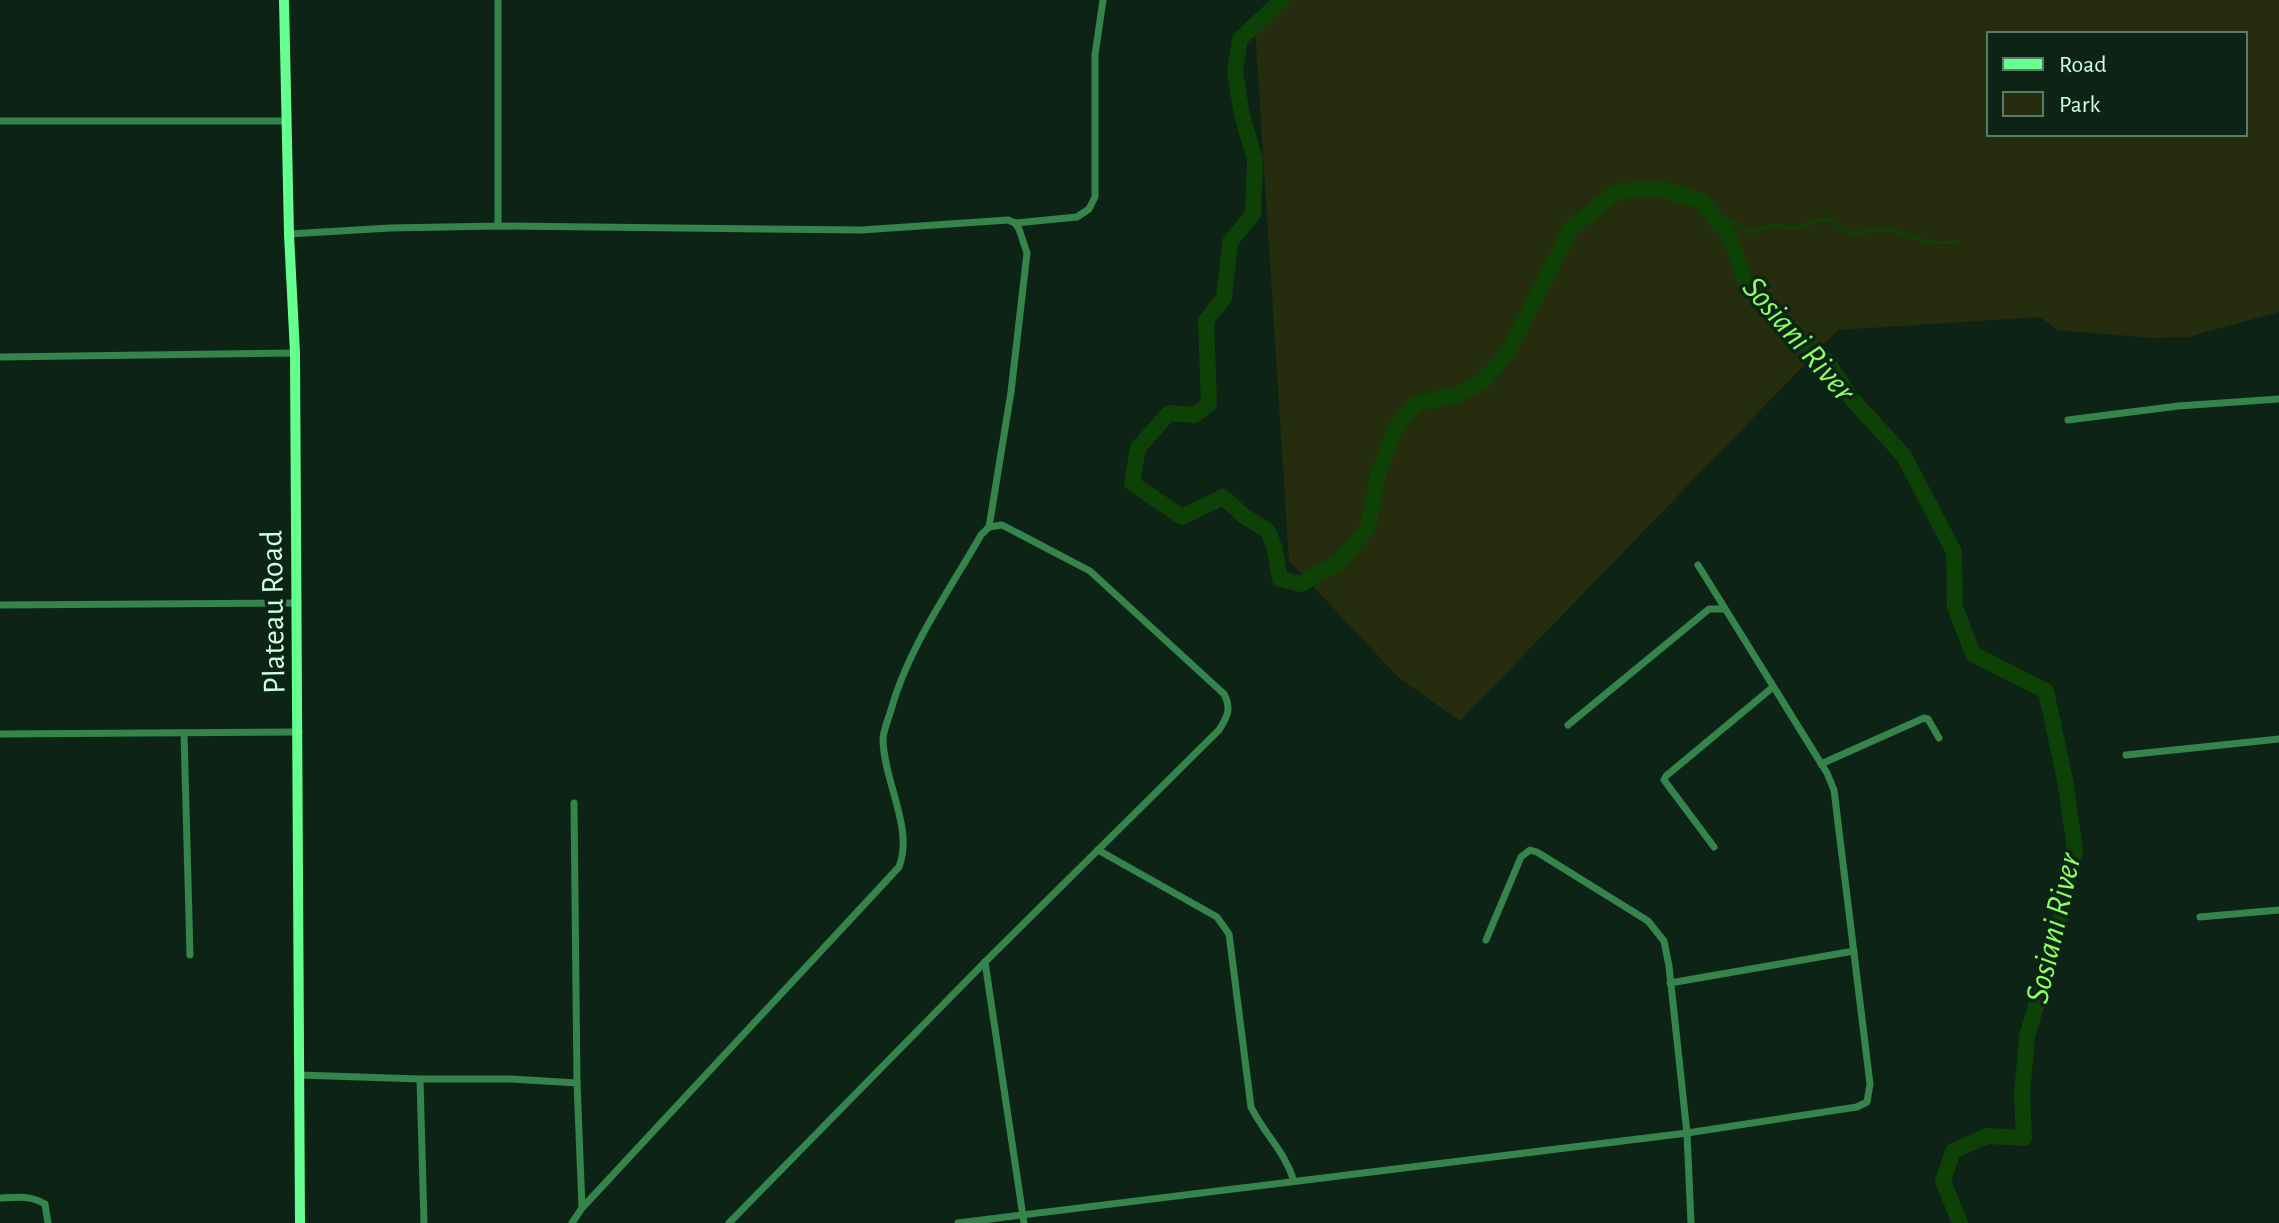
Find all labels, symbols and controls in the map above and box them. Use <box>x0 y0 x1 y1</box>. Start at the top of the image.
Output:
legend <box>1987 32 2247 136</box>
text: Road <box>2059 53 2107 77</box>
text: Park <box>2059 93 2100 117</box>
water label: Sosiani River <box>1736 271 1862 409</box>
street label: Plateau Road <box>256 530 290 694</box>
water label: Sosiani River <box>2020 849 2088 1007</box>

